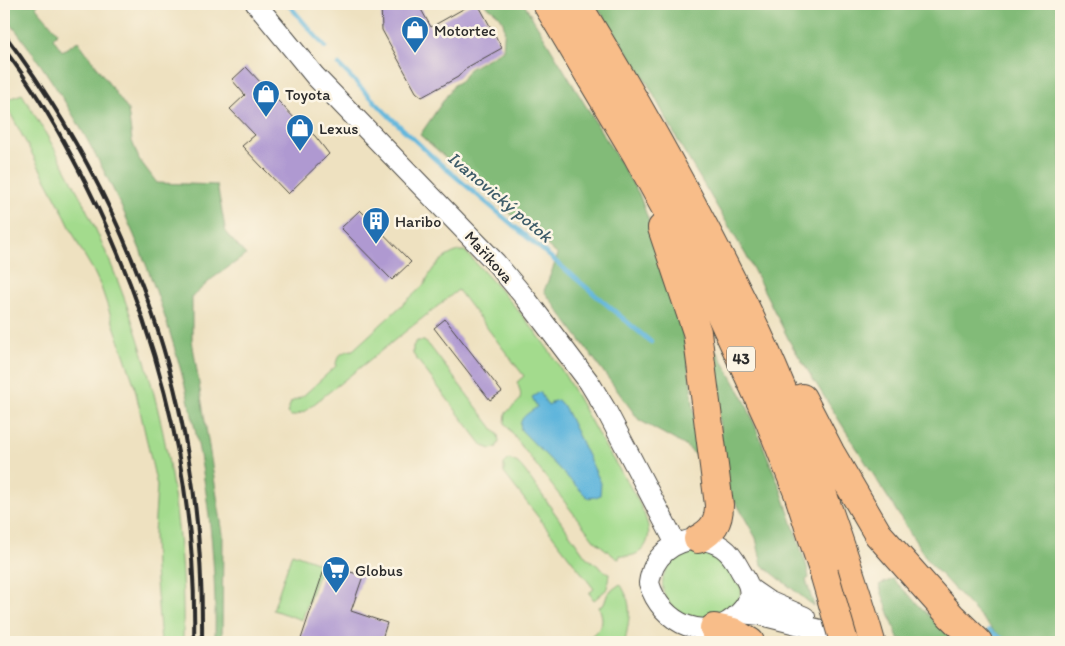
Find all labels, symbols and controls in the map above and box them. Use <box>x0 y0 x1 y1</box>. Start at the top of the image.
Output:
shop icon: Motortec <box>400 15 430 54</box>
place label: Motortec <box>434 21 496 40</box>
shop icon: Toyota <box>251 79 281 118</box>
place label: Toyota <box>285 85 331 104</box>
shop icon: Lexus <box>285 113 315 152</box>
place label: Lexus <box>319 119 359 138</box>
water label: Ivanovický potok <box>443 147 558 248</box>
building icon: Haribo <box>361 206 391 245</box>
place label: Haribo <box>395 212 441 231</box>
street label: Maříkova <box>461 227 518 287</box>
road number: 43 <box>727 346 755 372</box>
supermarket icon: Globus <box>321 555 351 594</box>
place label: Globus <box>355 561 403 580</box>

